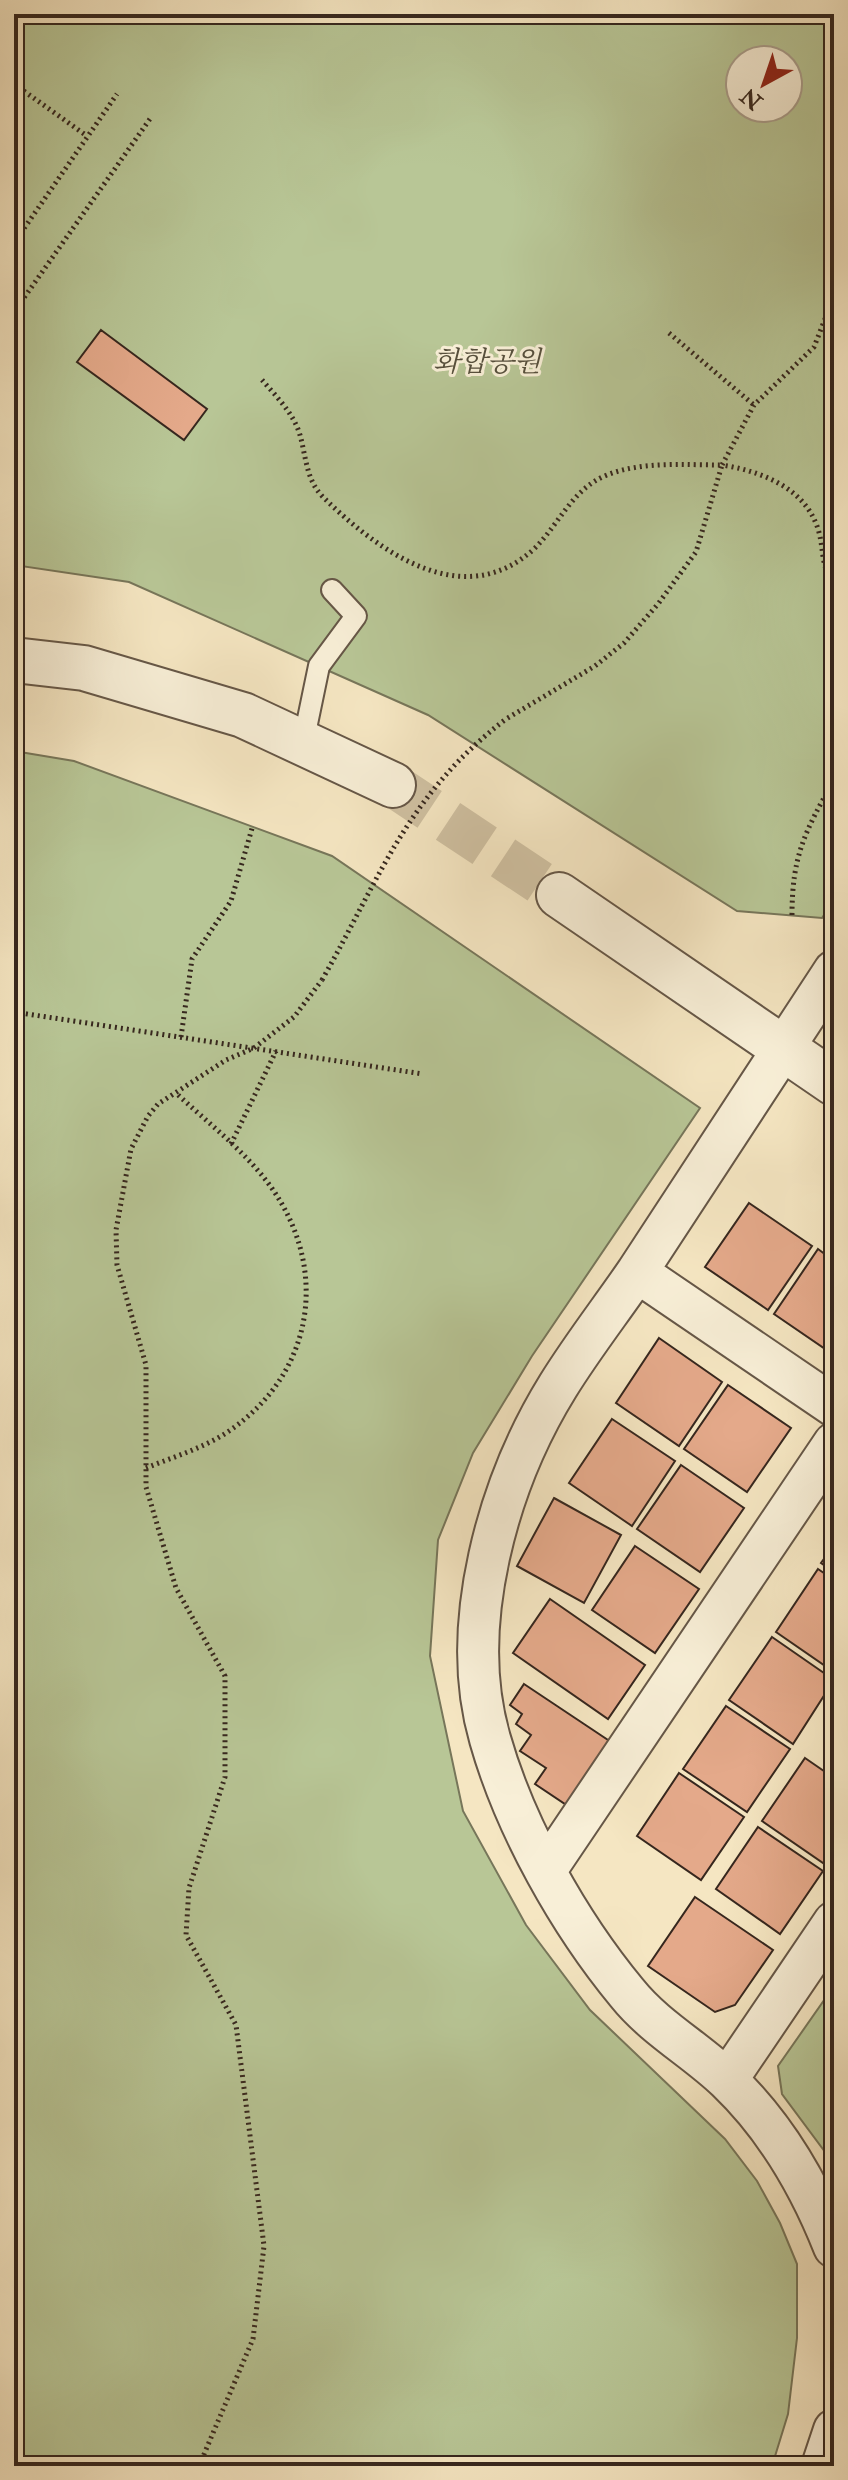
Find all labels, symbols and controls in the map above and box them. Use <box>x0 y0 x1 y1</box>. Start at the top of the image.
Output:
north arrow <box>724 44 804 124</box>
text: N <box>735 81 769 116</box>
park label: 화합공원 <box>433 345 543 380</box>

